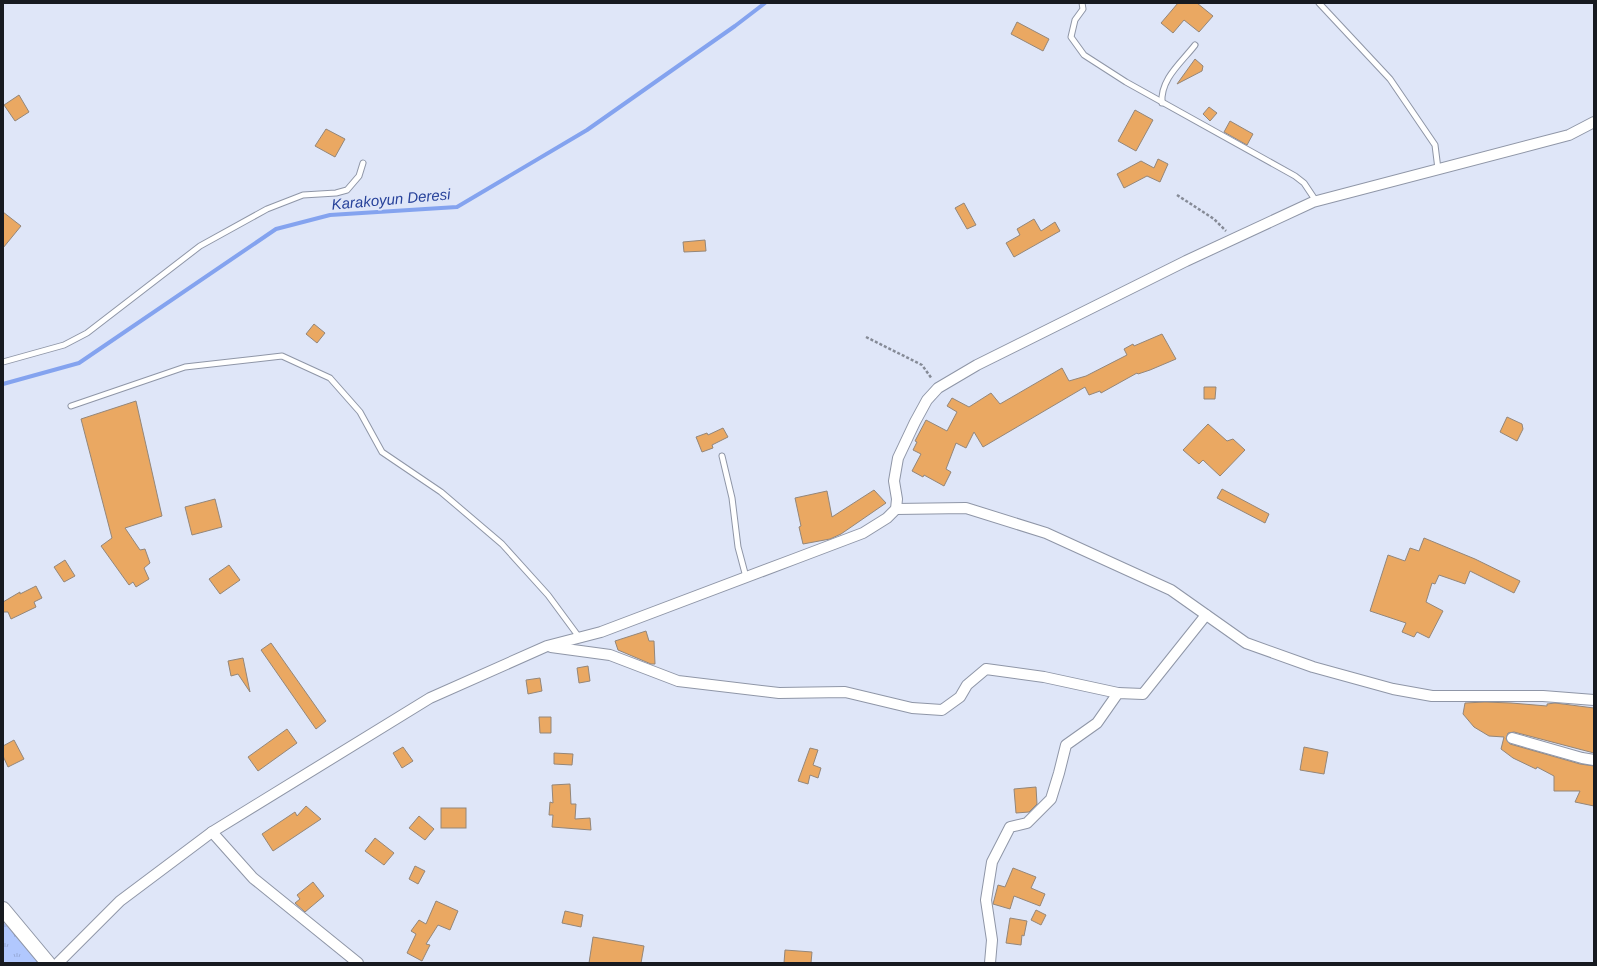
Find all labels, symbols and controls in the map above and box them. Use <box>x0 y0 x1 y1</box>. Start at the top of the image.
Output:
water label: Karakoyun Deresi <box>331 185 452 213</box>

